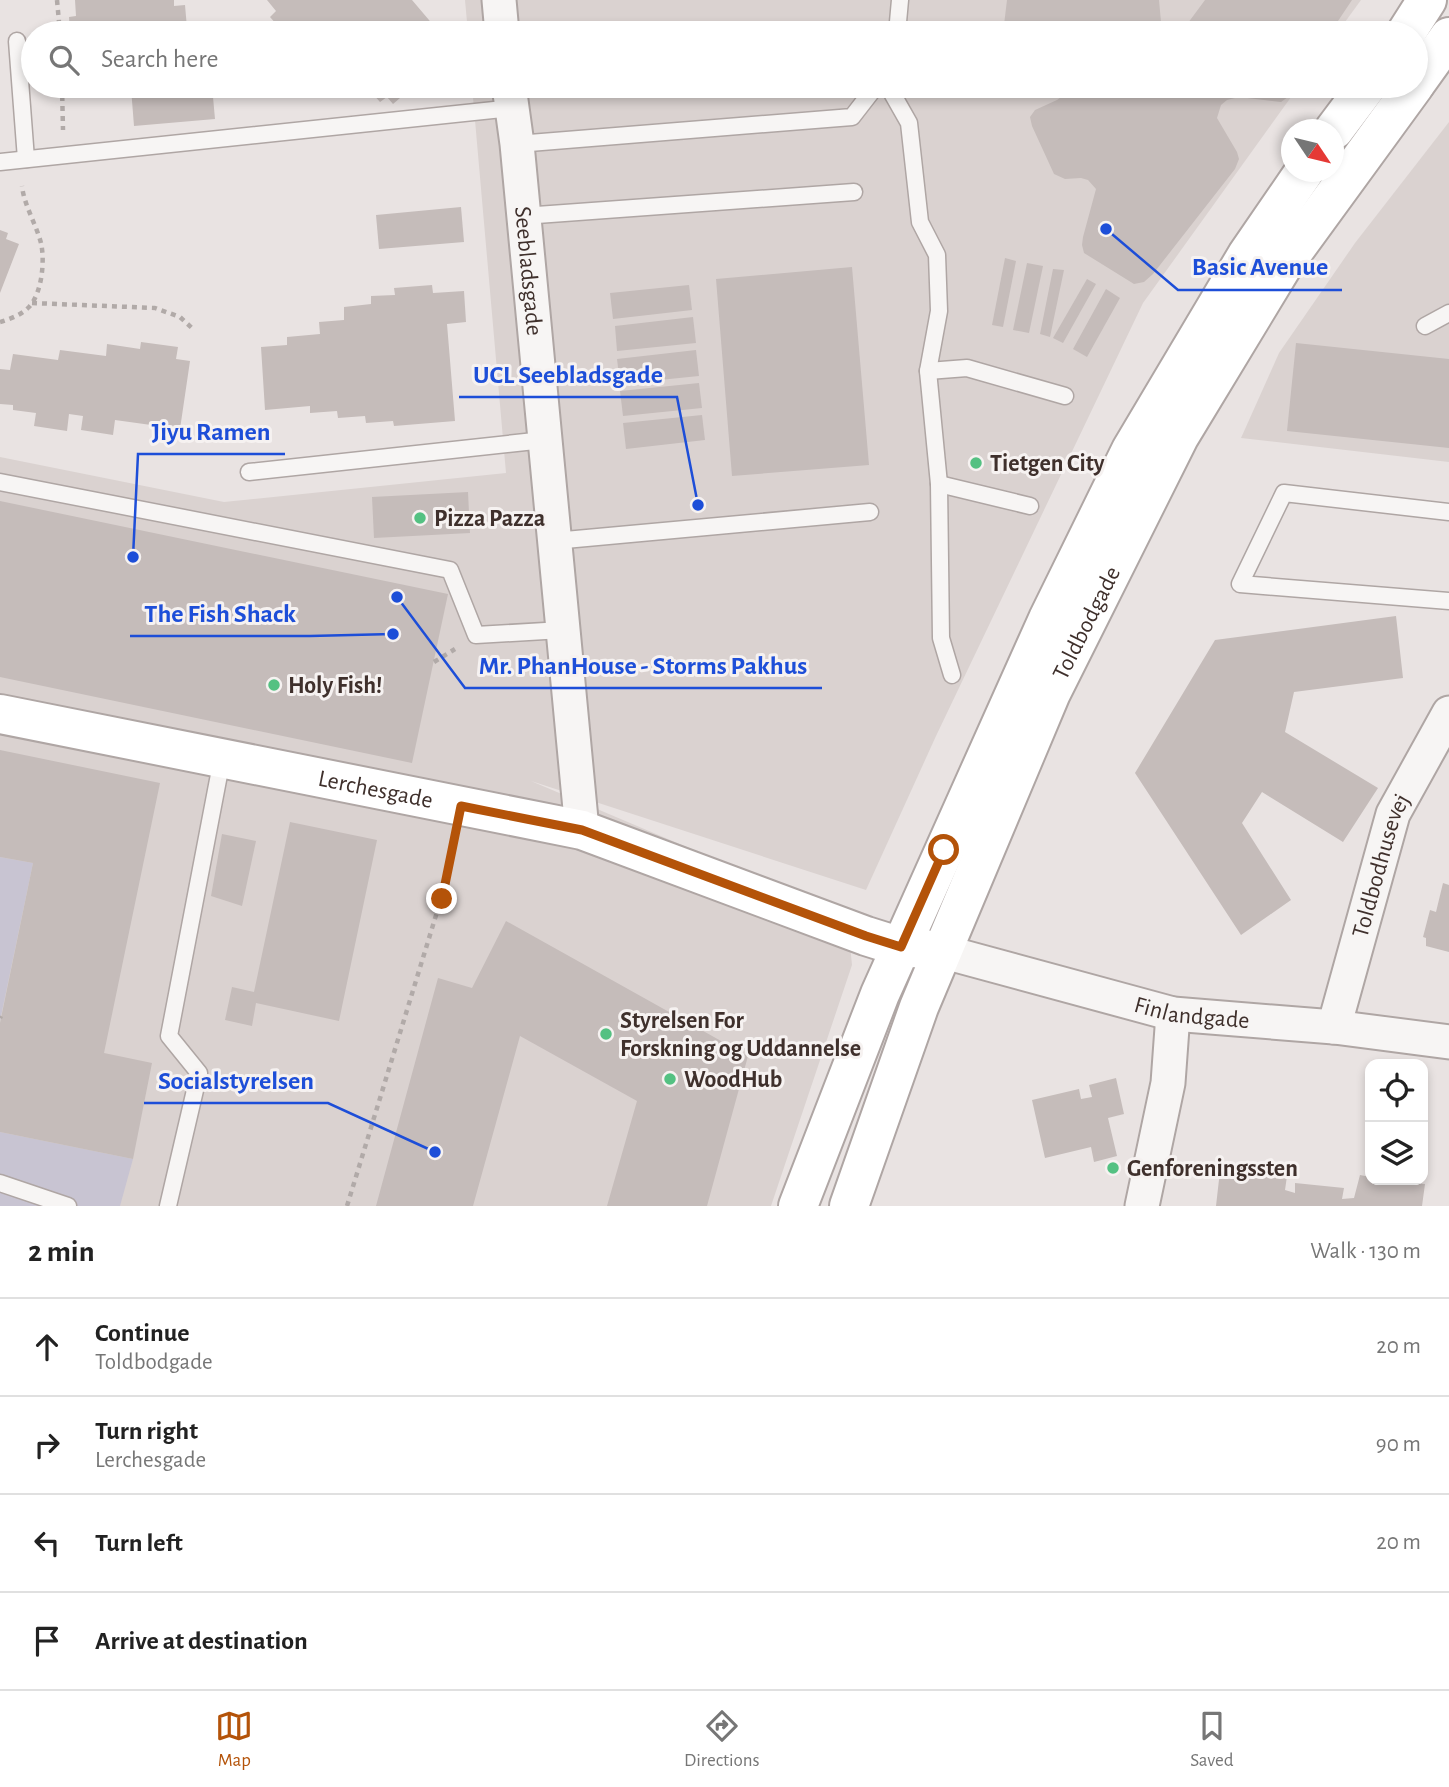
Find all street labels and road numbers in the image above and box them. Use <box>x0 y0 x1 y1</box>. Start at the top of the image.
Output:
street label: Seebladsgade <box>510 205 546 337</box>
street label: Toldbodgade <box>1049 563 1125 684</box>
street label: Lerchesgade <box>316 767 435 813</box>
street label: Toldbodhusevej <box>1348 790 1415 940</box>
street label: Finlandgade <box>1131 993 1250 1033</box>

